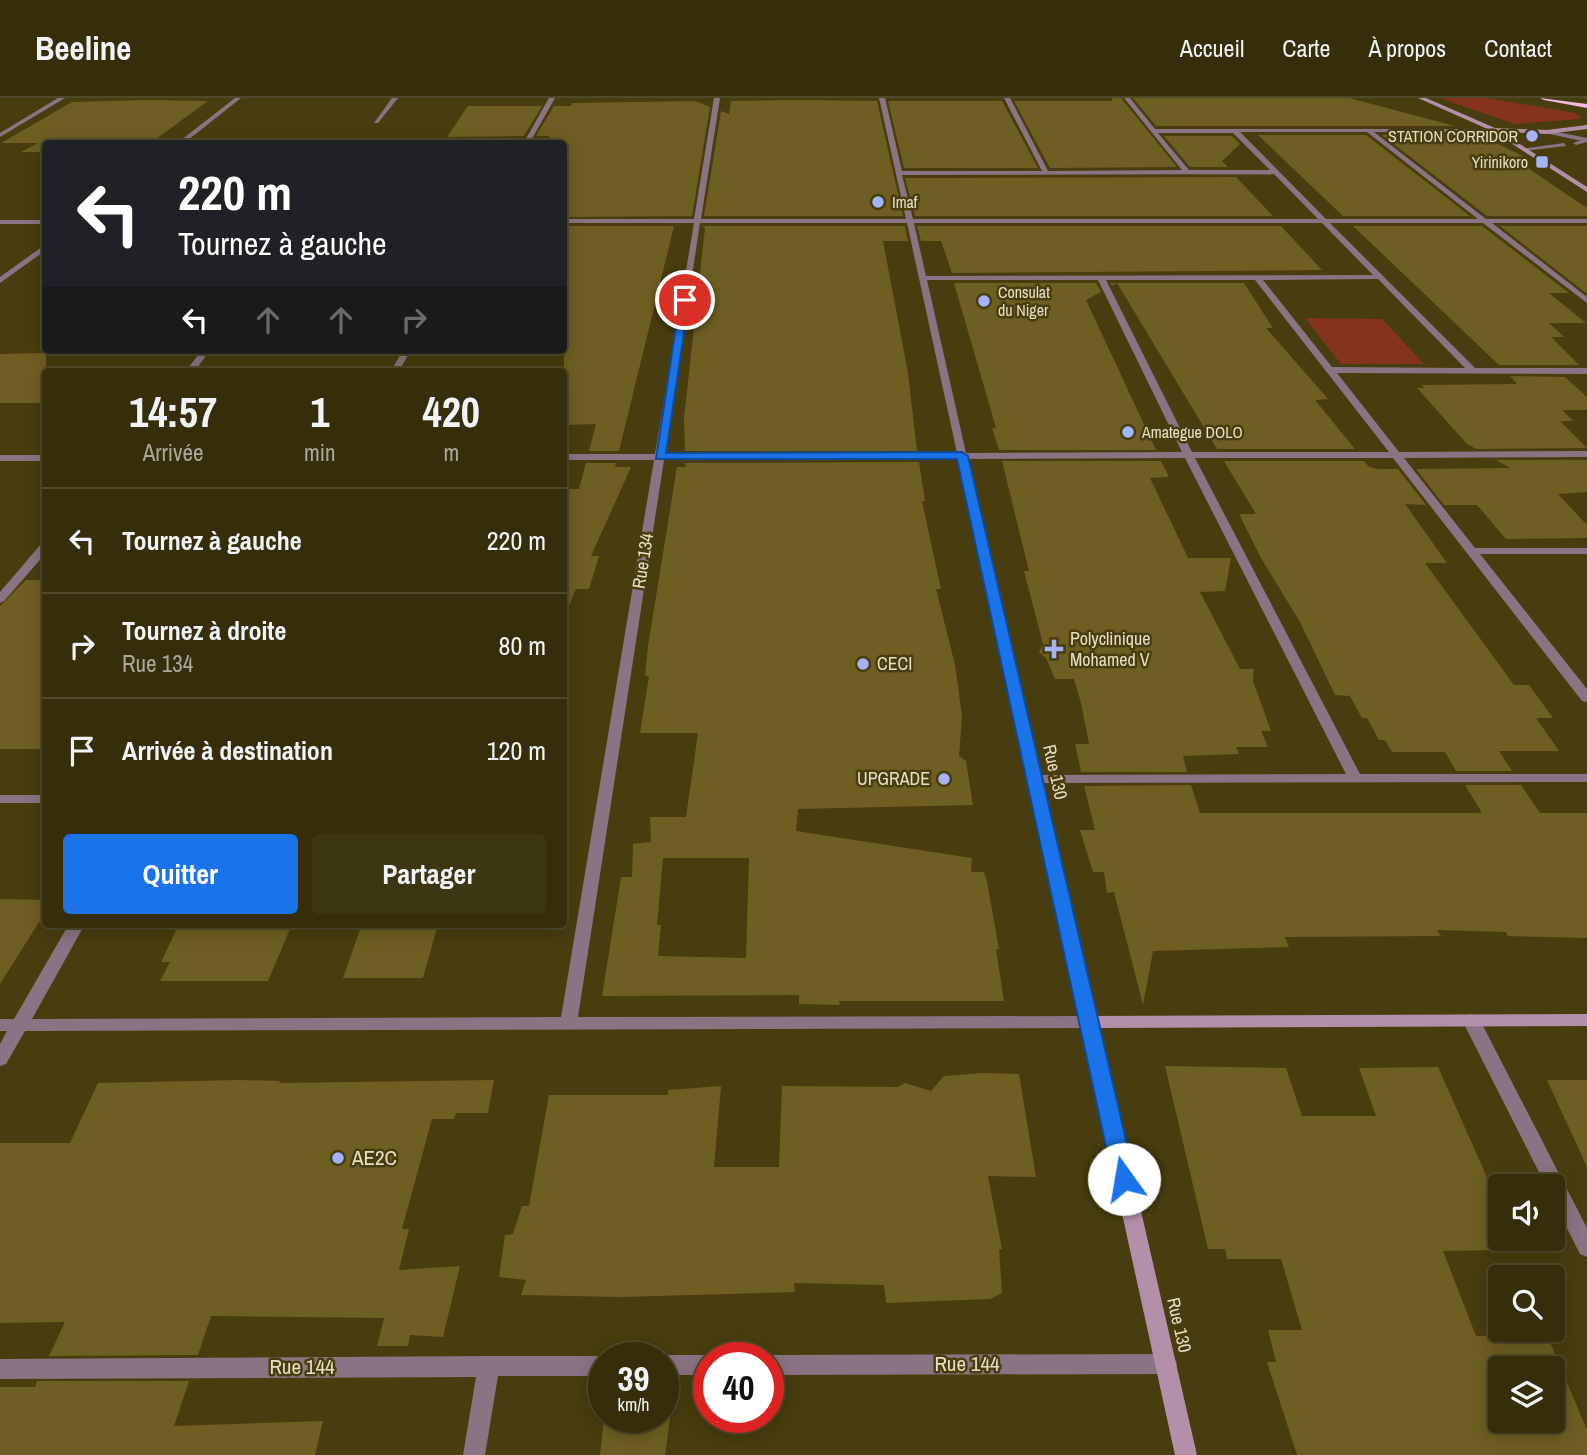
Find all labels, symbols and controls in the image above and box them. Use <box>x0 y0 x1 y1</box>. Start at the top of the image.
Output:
text: Beeline <box>35 26 131 70</box>
text: Accueil <box>1180 32 1244 64</box>
text: Carte <box>1282 32 1330 64</box>
text: À propos <box>1368 32 1446 64</box>
text: Contact <box>1484 32 1552 64</box>
place label: STATION CORRIDOR <box>1388 125 1519 147</box>
marker: STATION CORRIDOR <box>1524 128 1540 144</box>
place label: Yirinikoro <box>1472 151 1528 173</box>
marker: Yirinikoro <box>1534 154 1550 170</box>
text: 220 m <box>178 159 292 225</box>
icon: left <box>63 168 154 259</box>
place label: Imaf <box>892 191 918 213</box>
marker: Imaf <box>870 194 886 210</box>
text: Tournez à gauche <box>178 222 387 265</box>
pin <box>655 270 715 330</box>
icon: arrive <box>666 281 704 319</box>
place label: Consulat du Niger <box>998 281 1050 321</box>
marker: Consulat du Niger <box>976 293 992 309</box>
icon: left <box>176 301 214 339</box>
icon: ahead <box>249 301 287 339</box>
icon: ahead <box>322 301 360 339</box>
icon: right <box>395 301 433 339</box>
text: 14:57 <box>129 384 217 440</box>
text: 1 <box>310 384 329 440</box>
text: 420 <box>423 384 480 440</box>
place label: Amategue DOLO <box>1141 421 1243 443</box>
marker: Amategue DOLO <box>1120 424 1136 440</box>
text: Arrivée <box>143 437 203 468</box>
text: min <box>304 437 336 468</box>
text: m <box>443 437 459 468</box>
icon: left <box>63 522 101 560</box>
text: Tournez à gauche <box>122 523 302 558</box>
text: 220 m <box>487 523 546 558</box>
street label: Rue 134 <box>626 531 659 590</box>
text: Tournez à droite <box>122 613 286 648</box>
place label: Polyclinique Mohamed V <box>1070 626 1150 672</box>
icon: right <box>63 627 101 665</box>
text: 80 m <box>499 628 546 663</box>
marker: Polyclinique Mohamed V <box>1044 639 1064 659</box>
text: Rue 134 <box>122 648 193 679</box>
place label: CECI <box>877 651 912 676</box>
marker: CECI <box>855 656 871 672</box>
icon: arrive <box>63 732 101 770</box>
text: Arrivée à destination <box>122 733 333 768</box>
text: 120 m <box>487 733 546 768</box>
street label: Rue 130 <box>1037 742 1074 802</box>
place label: UPGRADE <box>857 766 930 791</box>
marker: UPGRADE <box>936 771 952 787</box>
button: Quitter <box>63 834 298 914</box>
button: Partager <box>312 834 546 914</box>
position arrow <box>1087 1142 1161 1216</box>
place label: AE2C <box>351 1143 397 1172</box>
marker: AE2C <box>330 1150 346 1166</box>
map controls <box>1488 1174 1565 1433</box>
button: sound <box>1488 1174 1565 1251</box>
button: search <box>1488 1265 1565 1342</box>
street label: Rue 130 <box>1161 1295 1198 1355</box>
speed limit sign: 40 <box>693 1342 784 1433</box>
street label: Rue 144 <box>934 1349 1000 1378</box>
street label: Rue 144 <box>269 1352 335 1381</box>
text: 39 <box>618 1355 649 1402</box>
button: layers <box>1488 1356 1565 1433</box>
text: km/h <box>618 1392 650 1417</box>

